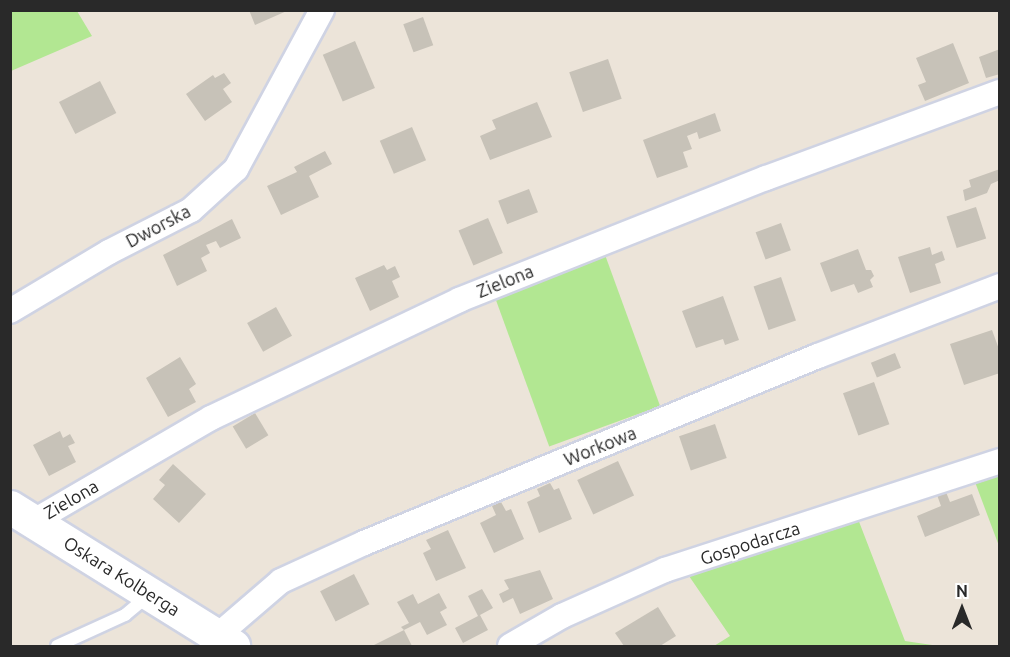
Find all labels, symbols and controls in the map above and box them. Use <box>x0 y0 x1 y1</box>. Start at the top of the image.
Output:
street label: Dworska <box>122 200 194 252</box>
street label: Zielona <box>473 260 537 302</box>
street label: Workowa <box>561 422 639 470</box>
street label: Zielona <box>40 475 102 523</box>
street label: Gospodarcza <box>697 517 803 569</box>
street label: Oskara Kolberga <box>60 532 184 620</box>
north arrow <box>932 579 992 639</box>
text: N <box>956 582 968 600</box>

